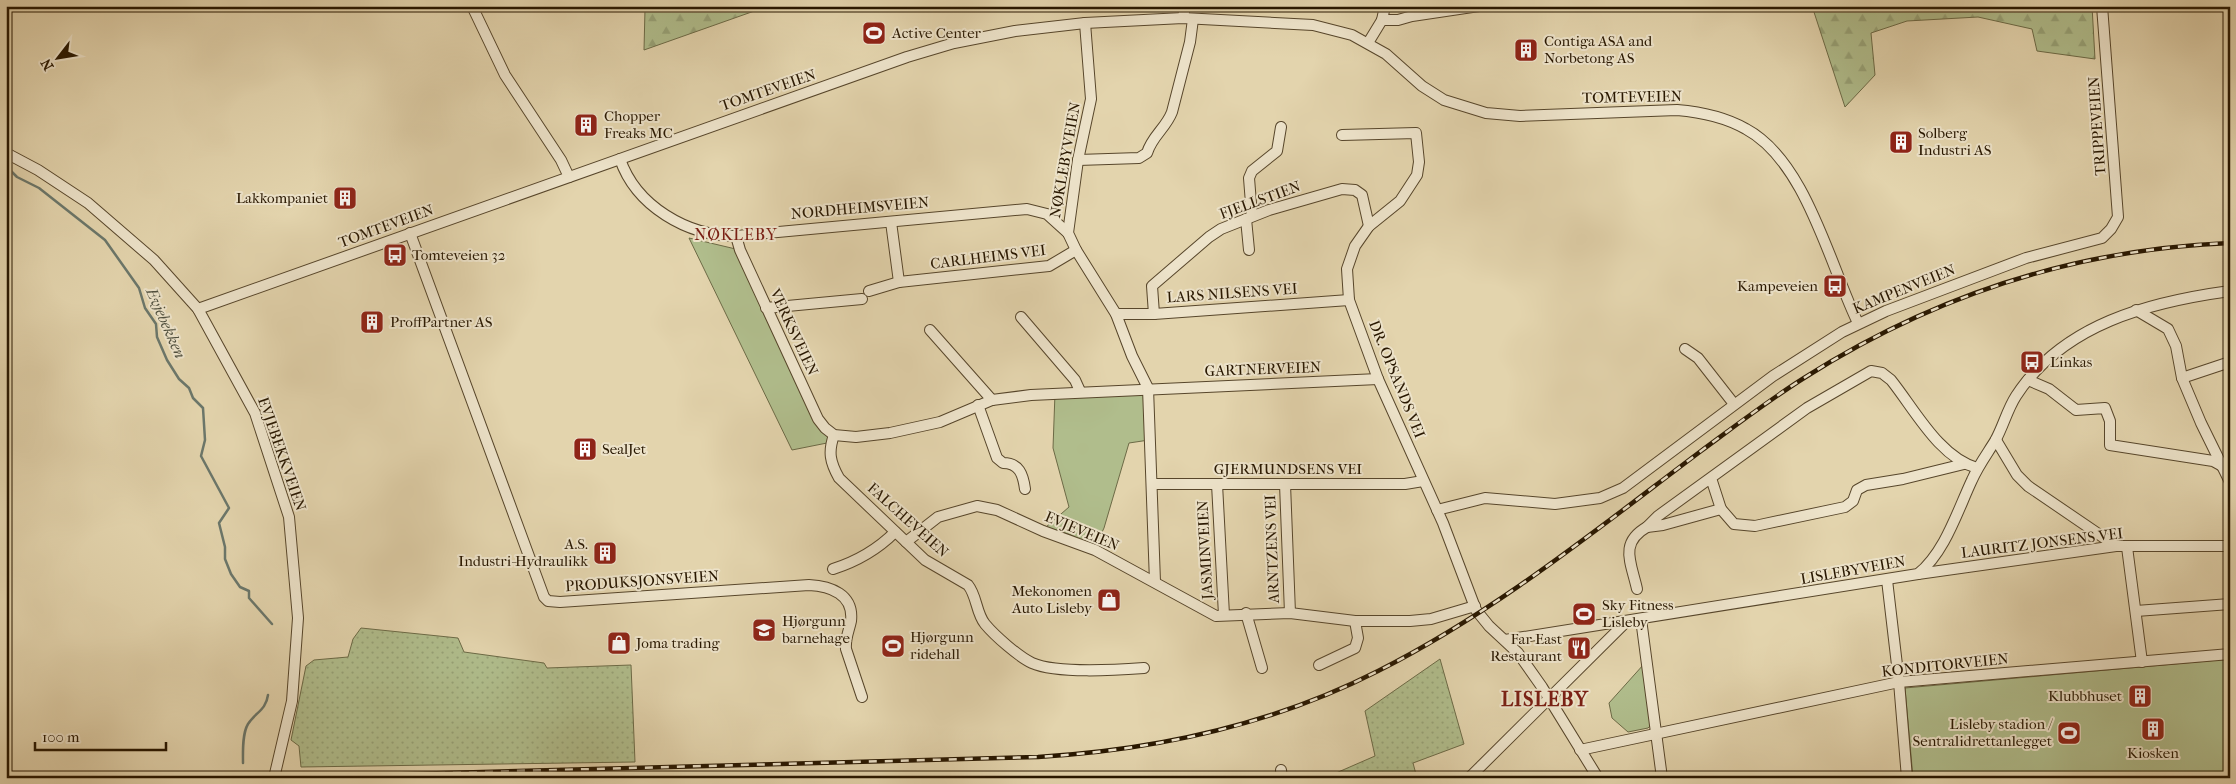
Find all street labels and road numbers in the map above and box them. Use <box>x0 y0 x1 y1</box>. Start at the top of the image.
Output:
street label: TOMTEVEIEN <box>718 65 819 115</box>
street label: TRIPPEVEIEN <box>2085 75 2109 176</box>
street label: TOMTEVEIEN <box>1582 87 1683 107</box>
street label: NØKLEBYVEIEN <box>1046 100 1084 219</box>
street label: FJELLSTIEN <box>1217 177 1304 223</box>
street label: NORDHEIMSVEIEN <box>790 193 931 223</box>
street label: TOMTEVEIEN <box>336 200 437 252</box>
street label: CARLHEIMS VEI <box>929 241 1047 273</box>
street label: KAMPENVEIEN <box>1850 260 1959 318</box>
street label: LARS NILSENS VEI <box>1166 279 1298 307</box>
street label: VERKSVEIEN <box>766 285 822 379</box>
street label: DR. OPSANDS VEI <box>1365 317 1429 441</box>
street label: GARTNERVEIEN <box>1204 358 1322 380</box>
street label: EVJEBEKKVEIEN <box>254 395 310 514</box>
street label: GJERMUNDSENS VEI <box>1214 460 1362 478</box>
street label: FALCHEVEIEN <box>864 479 953 562</box>
street label: ARNTZENS VEI <box>1261 494 1283 605</box>
street label: JASMINVEIEN <box>1193 499 1217 601</box>
street label: EVJEVEIEN <box>1042 507 1122 555</box>
street label: LAURITZ JONSENS VEI <box>1960 524 2124 562</box>
street label: LISLEBYVEIEN <box>1799 552 1907 588</box>
street label: PRODUKSJONSVEIEN <box>564 567 720 595</box>
street label: KONDITORVEIEN <box>1881 649 2010 681</box>

